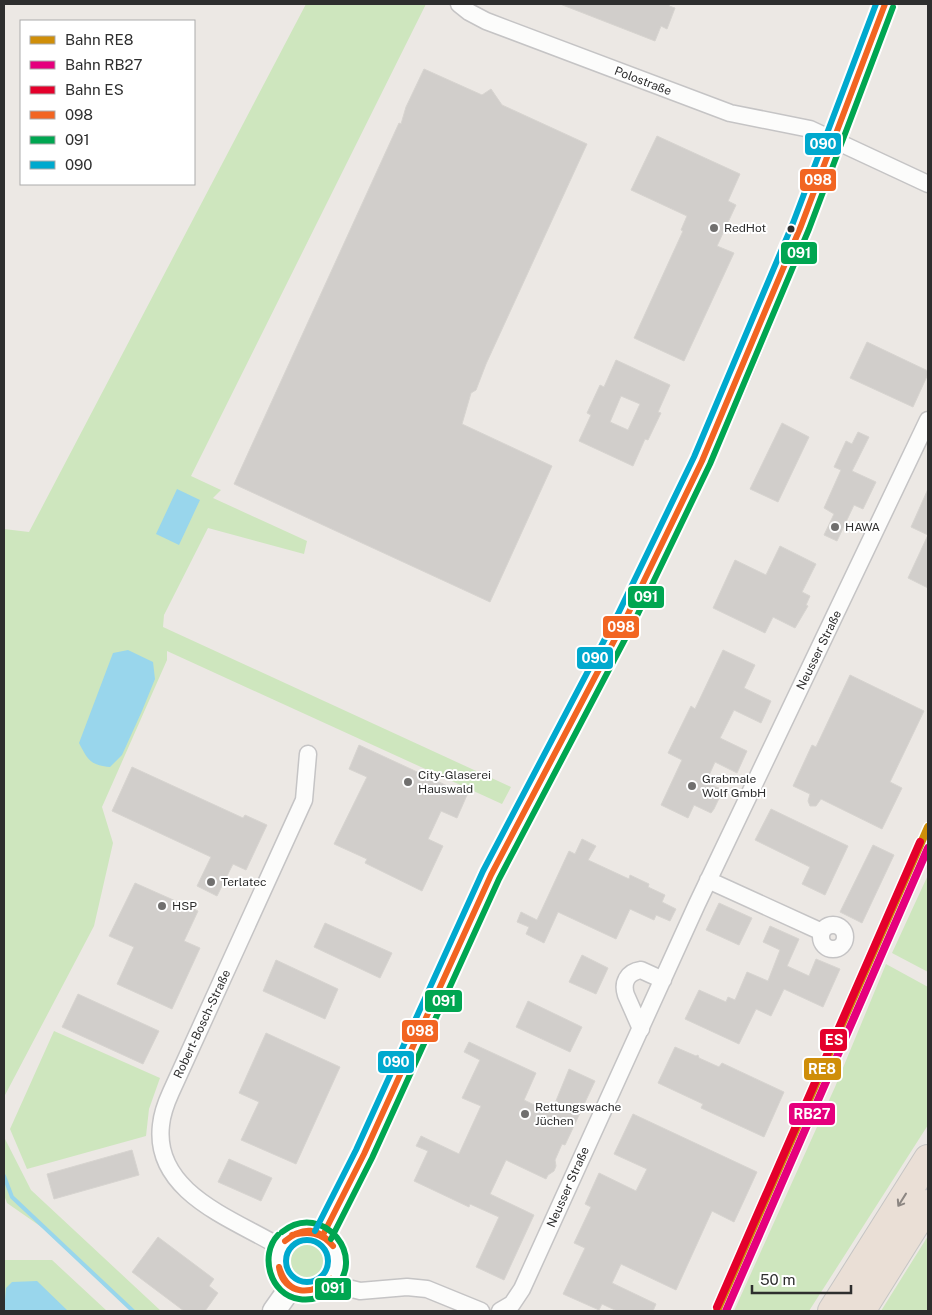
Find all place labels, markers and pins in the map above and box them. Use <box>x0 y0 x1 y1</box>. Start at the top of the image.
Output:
place label: RedHot <box>724 221 766 235</box>
marker: RedHot <box>708 222 720 234</box>
unlabelled marker <box>786 224 796 234</box>
place label: HAWA <box>845 520 880 534</box>
marker: HAWA <box>829 521 841 533</box>
place label: City-Glaserei Hauswald <box>418 768 491 796</box>
place label: Grabmale Wolf GmbH <box>702 772 766 800</box>
marker: City-Glaserei Hauswald <box>402 776 414 788</box>
marker: Grabmale Wolf GmbH <box>686 780 698 792</box>
place label: Terlatec <box>221 875 267 889</box>
marker: Terlatec <box>205 876 217 888</box>
place label: HSP <box>172 899 197 913</box>
marker: HSP <box>156 900 168 912</box>
place label: Rettungswache Jüchen <box>535 1100 622 1128</box>
marker: Rettungswache Jüchen <box>519 1108 531 1120</box>

